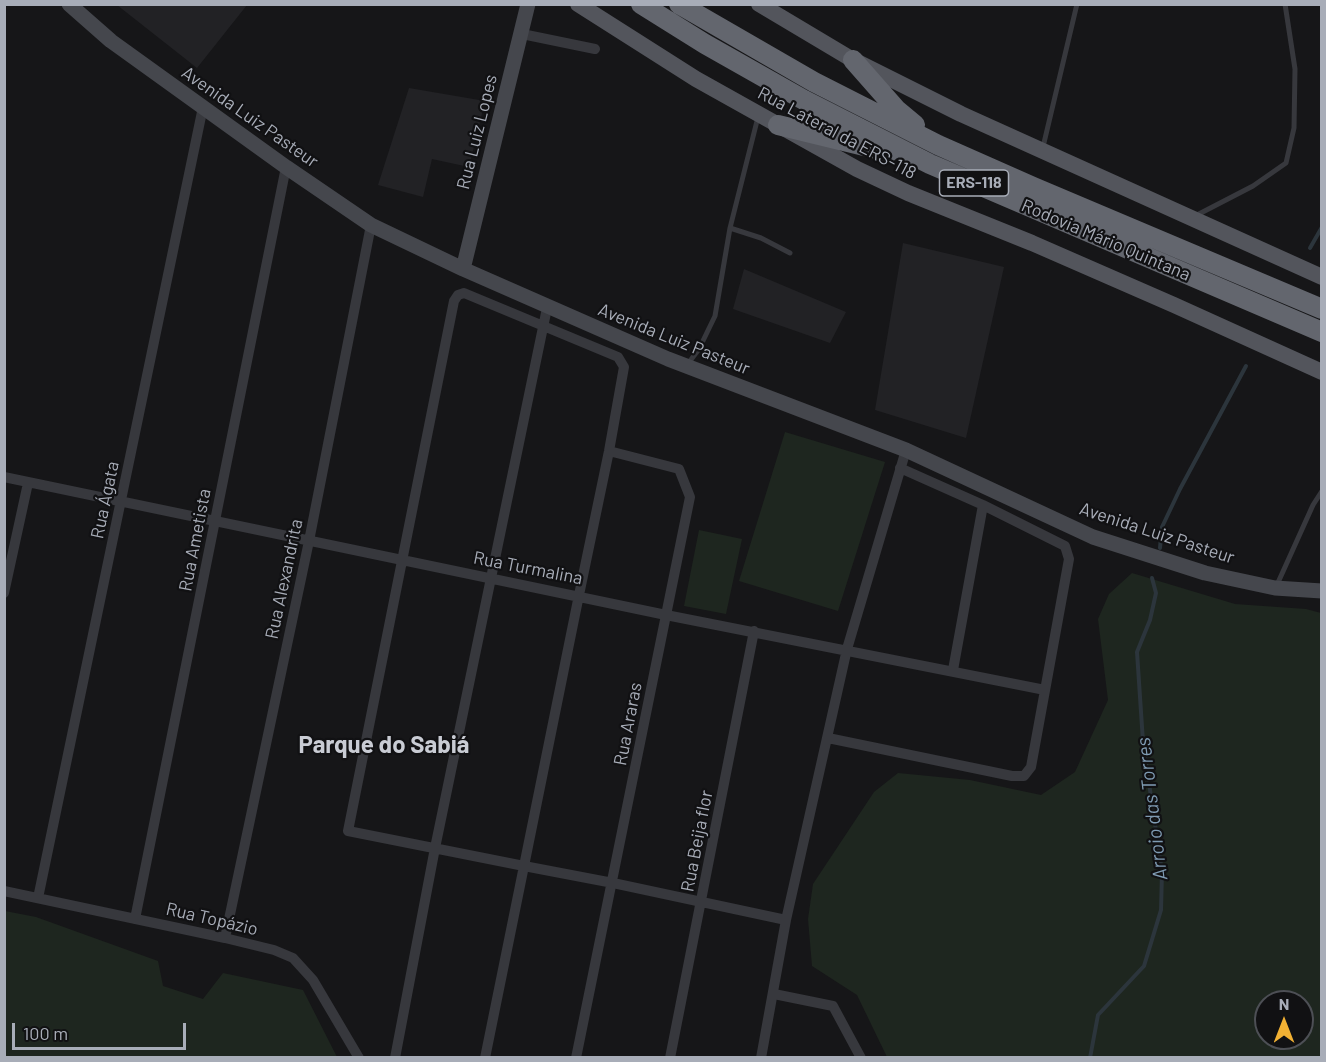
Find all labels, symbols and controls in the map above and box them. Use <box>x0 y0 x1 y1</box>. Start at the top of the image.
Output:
street label: Avenida Luiz Pasteur <box>178 62 322 172</box>
street label: Rua Luiz Lopes <box>452 72 502 192</box>
street label: Rua Lateral da ERS-118 <box>754 82 920 184</box>
road number: ERS-118 <box>940 170 1008 196</box>
street label: Rodovia Mário Quintana <box>1018 195 1194 285</box>
street label: Avenida Luiz Pasteur <box>595 299 753 379</box>
street label: Rua Ágata <box>86 459 124 541</box>
street label: Rua Ametista <box>174 487 216 593</box>
street label: Avenida Luiz Pasteur <box>1077 498 1237 568</box>
street label: Rua Alexandrita <box>261 517 307 641</box>
street label: Rua Turmalina <box>472 547 584 589</box>
street label: Rua Araras <box>609 680 647 768</box>
district label: Parque do Sabiá <box>298 731 470 759</box>
water label: Arroio das Torres <box>1131 736 1173 882</box>
street label: Rua Beija flor <box>677 788 717 894</box>
street label: Rua Topázio <box>164 898 260 940</box>
north arrow <box>1254 990 1314 1050</box>
text: N <box>1279 994 1289 1013</box>
scale bar <box>15 1011 189 1049</box>
text: 100 m <box>23 1022 68 1044</box>

